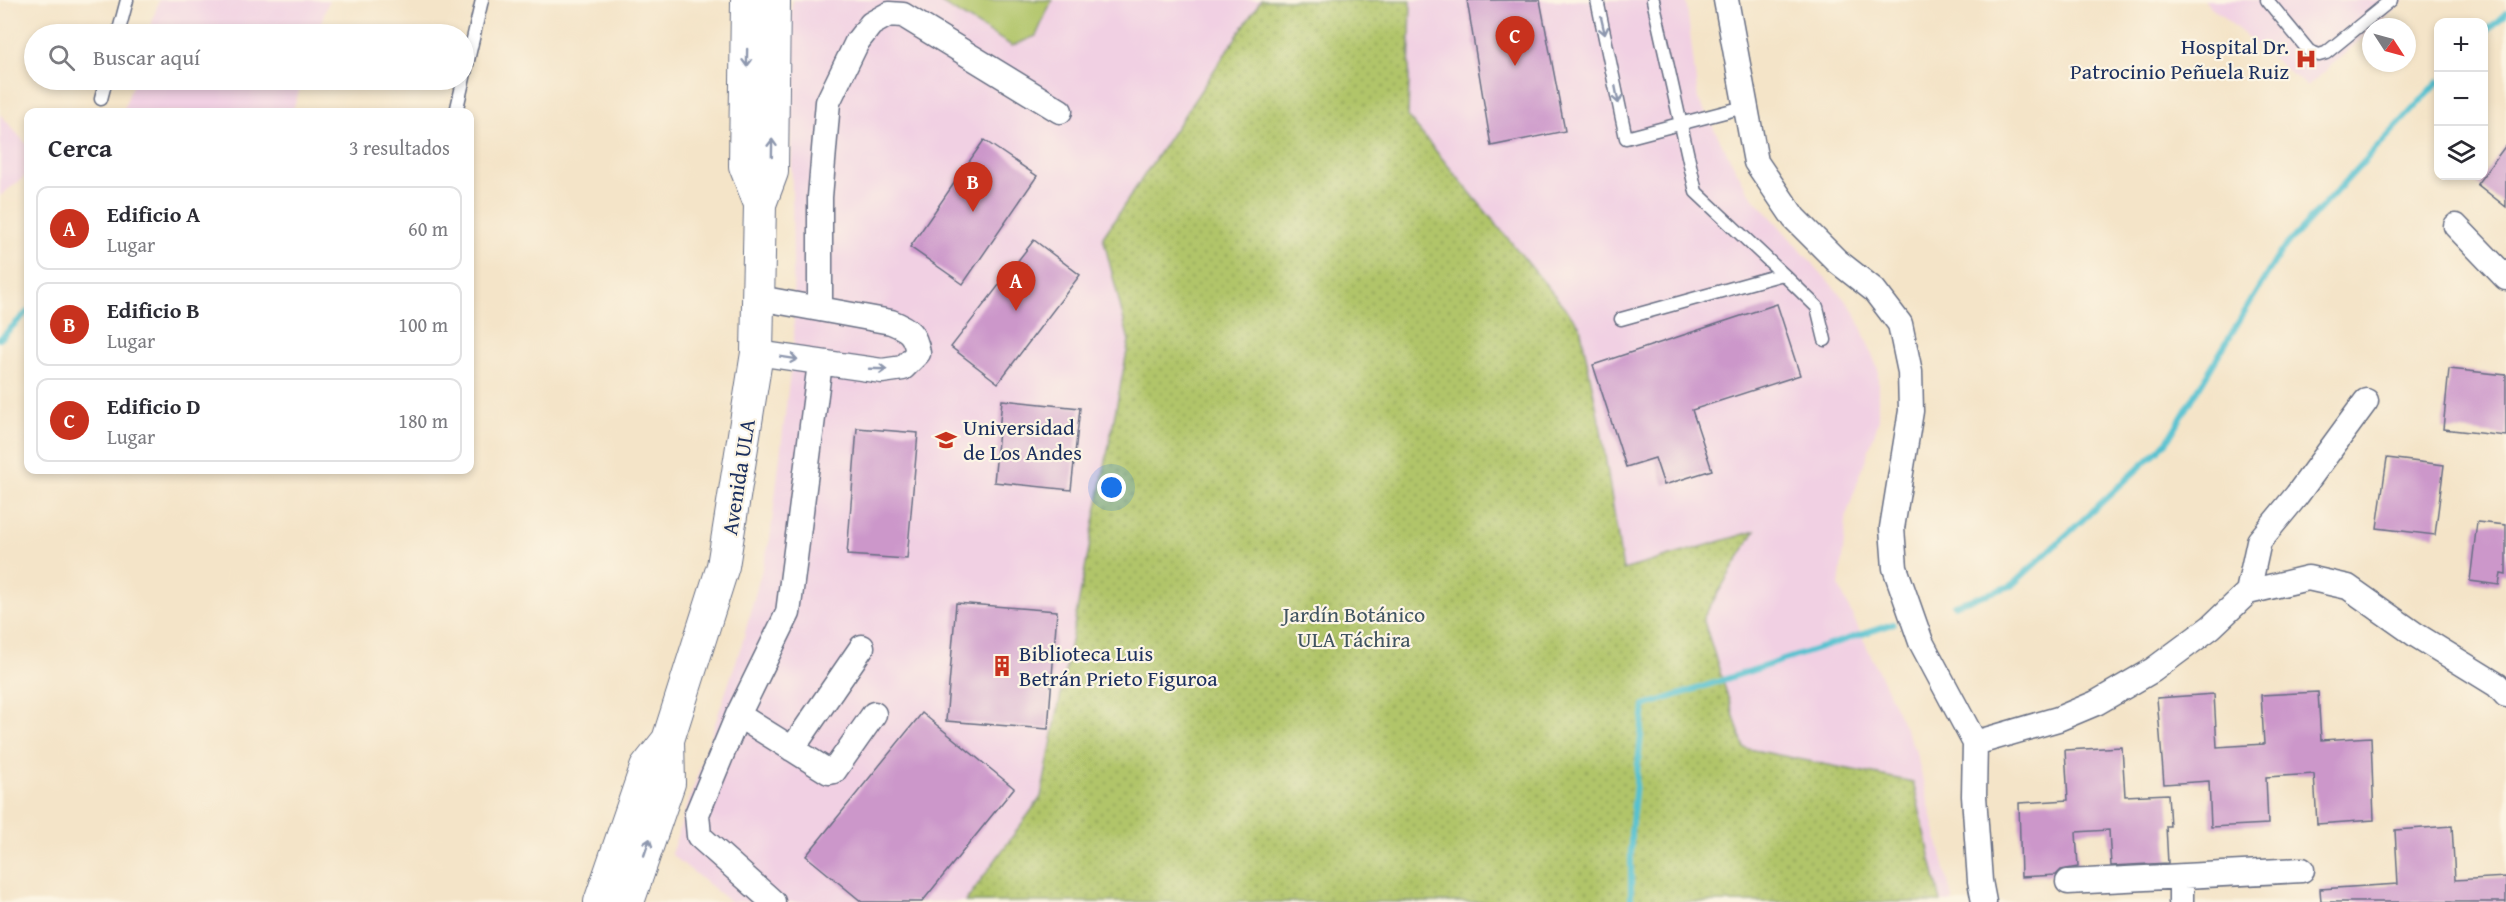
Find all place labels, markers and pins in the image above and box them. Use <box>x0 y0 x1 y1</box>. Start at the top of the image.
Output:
pin: C <box>1496 16 1534 66</box>
place label: Hospital Dr. Patrocinio Peñuela Ruiz <box>2070 30 2289 87</box>
hospital icon: Hospital Dr. Patrocinio Peñuela Ruiz <box>2294 47 2318 71</box>
pin: B <box>954 162 992 212</box>
pin: A <box>996 262 1036 311</box>
place label: Universidad de Los Andes <box>963 411 1082 468</box>
school or university icon: Universidad de Los Andes <box>934 428 958 452</box>
place label: Biblioteca Luis Betrán Prieto Figuroa <box>1019 637 1218 694</box>
building icon: Biblioteca Luis Betrán Prieto Figuroa <box>990 654 1014 678</box>

